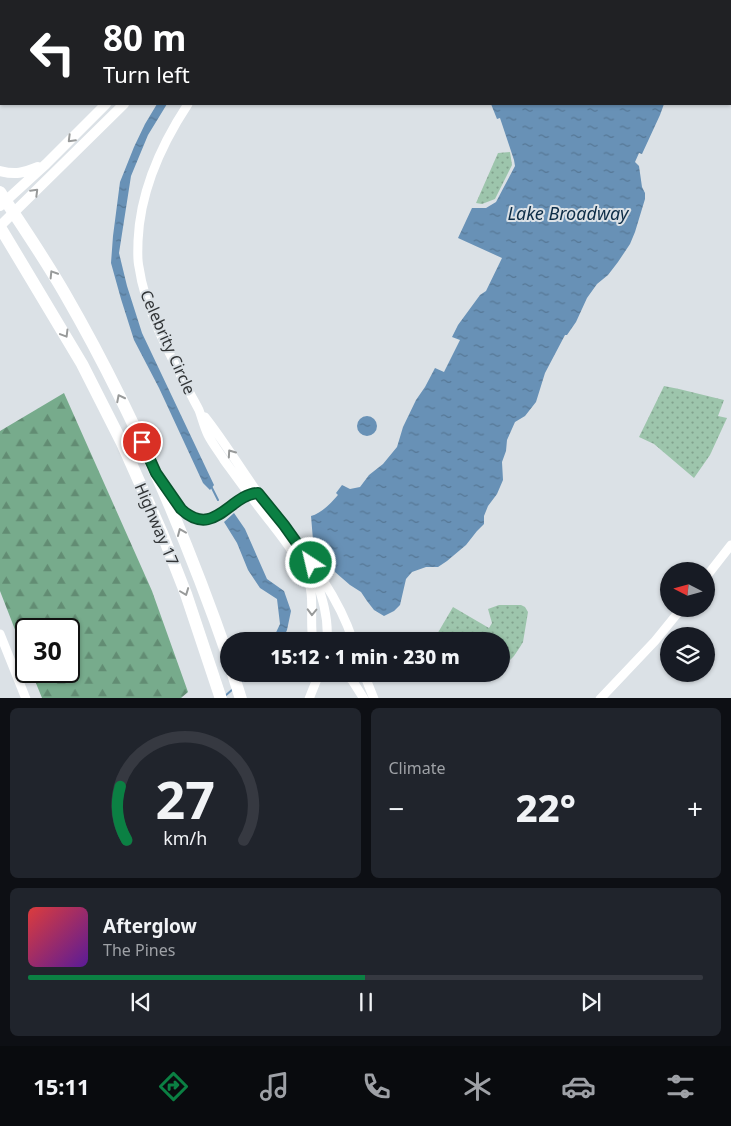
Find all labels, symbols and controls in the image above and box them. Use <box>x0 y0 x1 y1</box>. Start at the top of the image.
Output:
text: 80 m <box>103 14 186 61</box>
icon: left <box>20 20 85 85</box>
text: Turn left <box>103 59 190 89</box>
one-way arrow <box>68 133 77 142</box>
one-way arrow <box>29 189 38 198</box>
water label: Lake Broadway <box>507 201 630 225</box>
one-way arrow <box>50 270 59 280</box>
street label: Celebrity Circle <box>135 286 201 398</box>
one-way arrow <box>58 329 68 338</box>
one-way arrow <box>116 394 126 403</box>
pin <box>121 421 163 463</box>
icon: arrive <box>128 428 156 456</box>
one-way arrow <box>228 449 237 459</box>
street label: Highway 17 <box>130 479 184 569</box>
one-way arrow <box>177 528 187 537</box>
position arrow <box>284 536 336 588</box>
north arrow <box>660 562 715 618</box>
map controls <box>660 562 715 682</box>
one-way arrow <box>179 587 189 596</box>
one-way arrow <box>307 608 317 616</box>
speed limit sign: 30 <box>15 618 80 683</box>
button: layers <box>660 627 715 682</box>
text: 15:12 · 1 min · 230 m <box>270 644 460 670</box>
text: Climate <box>389 757 446 779</box>
text: 27 <box>156 763 215 834</box>
text: 22° <box>516 781 576 833</box>
text: − <box>389 789 405 827</box>
text: + <box>687 789 703 827</box>
text: km/h <box>163 826 207 850</box>
text: Afterglow <box>103 913 197 939</box>
text: The Pines <box>103 939 175 961</box>
icon: previous <box>127 988 155 1016</box>
icon: pause <box>352 988 380 1016</box>
icon: next <box>577 988 605 1016</box>
icon: directions <box>156 1069 191 1104</box>
icon: music <box>257 1069 292 1104</box>
icon: phone <box>359 1069 394 1104</box>
icon: climate <box>460 1069 495 1104</box>
icon: car <box>561 1069 596 1104</box>
icon: filters <box>663 1069 698 1104</box>
text: 15:11 <box>33 1071 90 1101</box>

